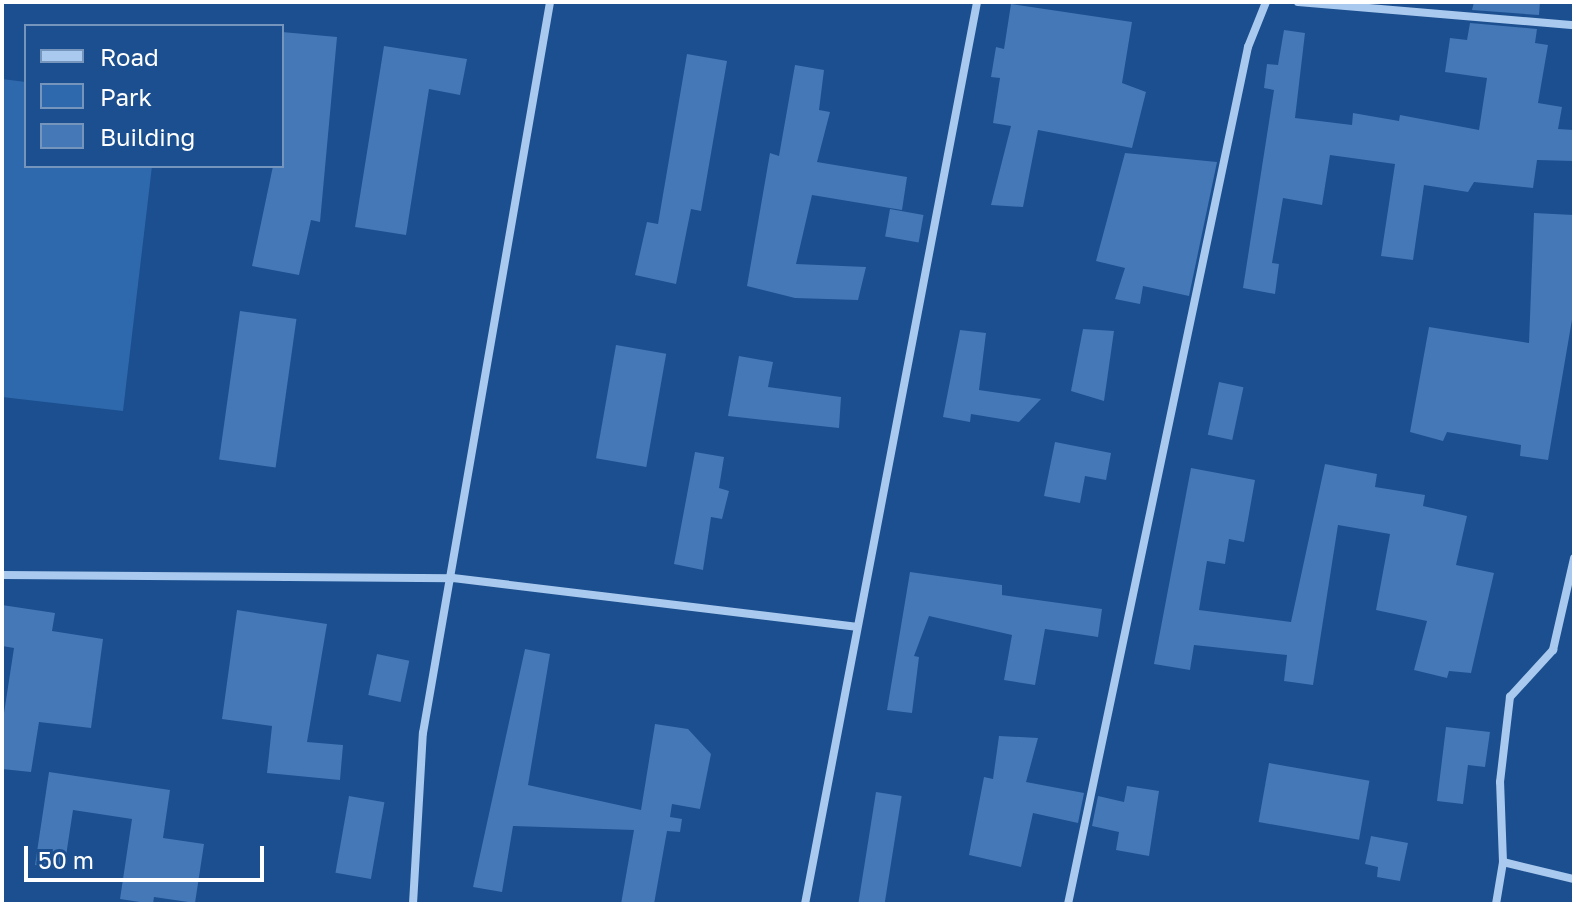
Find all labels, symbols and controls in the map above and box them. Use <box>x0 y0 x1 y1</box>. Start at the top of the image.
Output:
legend <box>24 24 284 168</box>
text: Road <box>100 42 159 71</box>
text: Park <box>100 82 152 111</box>
text: Building <box>100 122 195 151</box>
scale bar <box>28 830 268 880</box>
text: 50 m <box>38 845 94 874</box>

